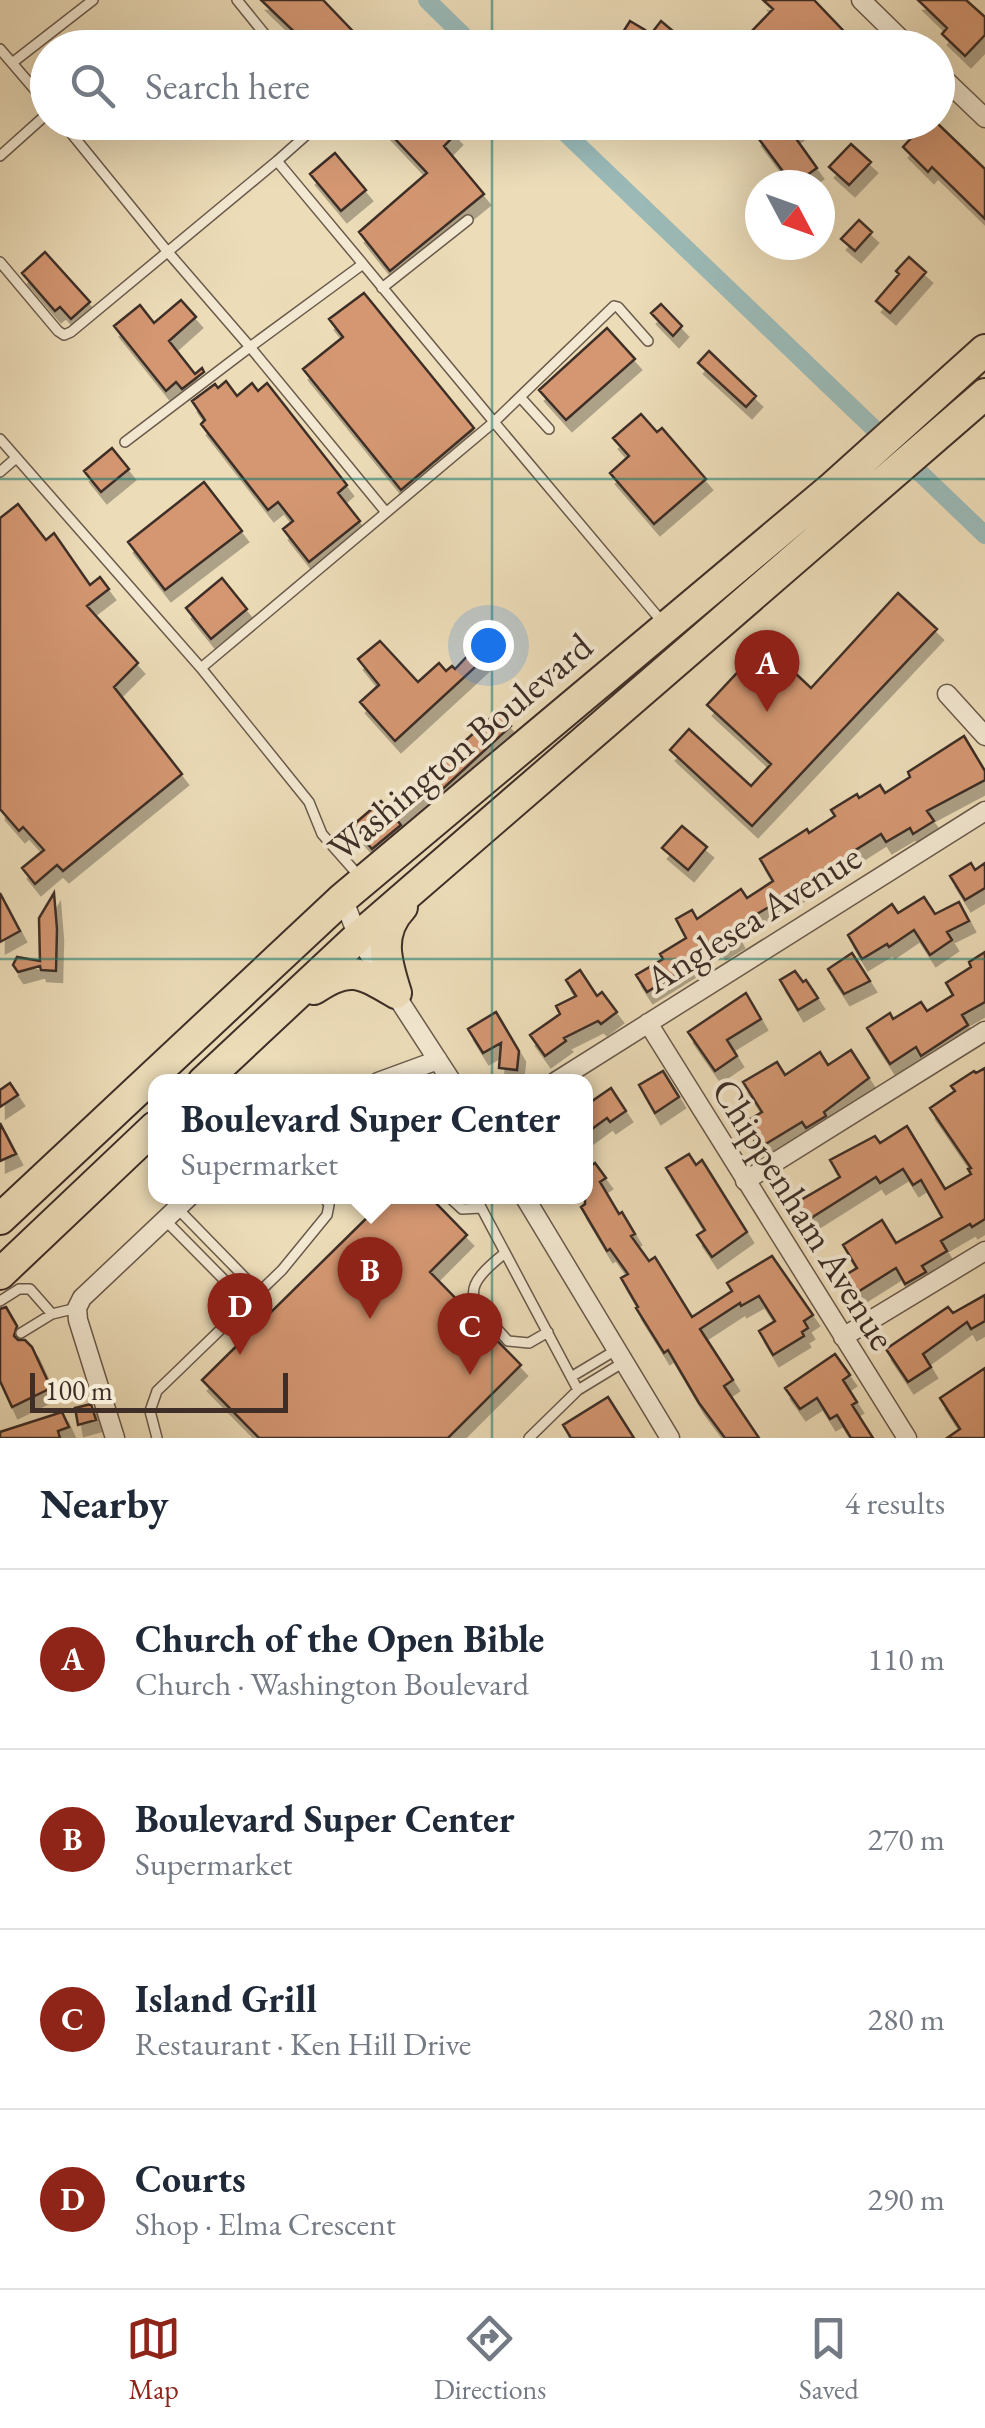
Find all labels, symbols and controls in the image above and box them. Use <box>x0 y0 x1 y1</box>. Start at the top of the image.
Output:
search box <box>30 30 955 140</box>
icon: search <box>65 58 120 113</box>
text: Search here <box>145 61 310 110</box>
north arrow <box>745 170 835 260</box>
your location <box>463 620 514 671</box>
street label: Washington Boulevard <box>317 621 603 872</box>
pin: A <box>734 630 800 712</box>
street label: Anglesea Avenue <box>635 832 870 1004</box>
street label: Chippenham Avenue <box>701 1069 908 1359</box>
popup <box>148 1074 593 1204</box>
text: Boulevard Super Center <box>181 1094 560 1143</box>
text: Supermarket <box>181 1143 338 1185</box>
pin: B <box>338 1236 402 1319</box>
pin: D <box>208 1272 272 1355</box>
pin: C <box>438 1292 502 1375</box>
scale bar <box>30 1368 288 1412</box>
text: 100 m <box>45 1372 113 1408</box>
text: Nearby <box>40 1476 169 1531</box>
text: 4 results <box>845 1482 945 1524</box>
text: Church of the Open Bible <box>135 1614 544 1663</box>
text: A <box>61 1638 84 1680</box>
text: 110 m <box>868 1638 945 1680</box>
text: Church · Washington Boulevard <box>135 1663 529 1705</box>
text: Boulevard Super Center <box>135 1794 515 1843</box>
text: B <box>62 1818 83 1860</box>
text: 270 m <box>868 1818 945 1860</box>
text: Supermarket <box>135 1843 292 1885</box>
text: Island Grill <box>135 1974 317 2023</box>
text: C <box>61 1998 84 2040</box>
text: 280 m <box>868 1998 945 2040</box>
text: Restaurant · Ken Hill Drive <box>135 2023 471 2065</box>
text: Courts <box>135 2154 246 2203</box>
text: D <box>60 2178 85 2220</box>
text: 290 m <box>868 2178 945 2220</box>
text: Shop · Elma Crescent <box>135 2203 396 2245</box>
tab: Map <box>126 2311 181 2407</box>
tab: Directions <box>434 2311 546 2407</box>
tab: Saved <box>799 2311 859 2407</box>

